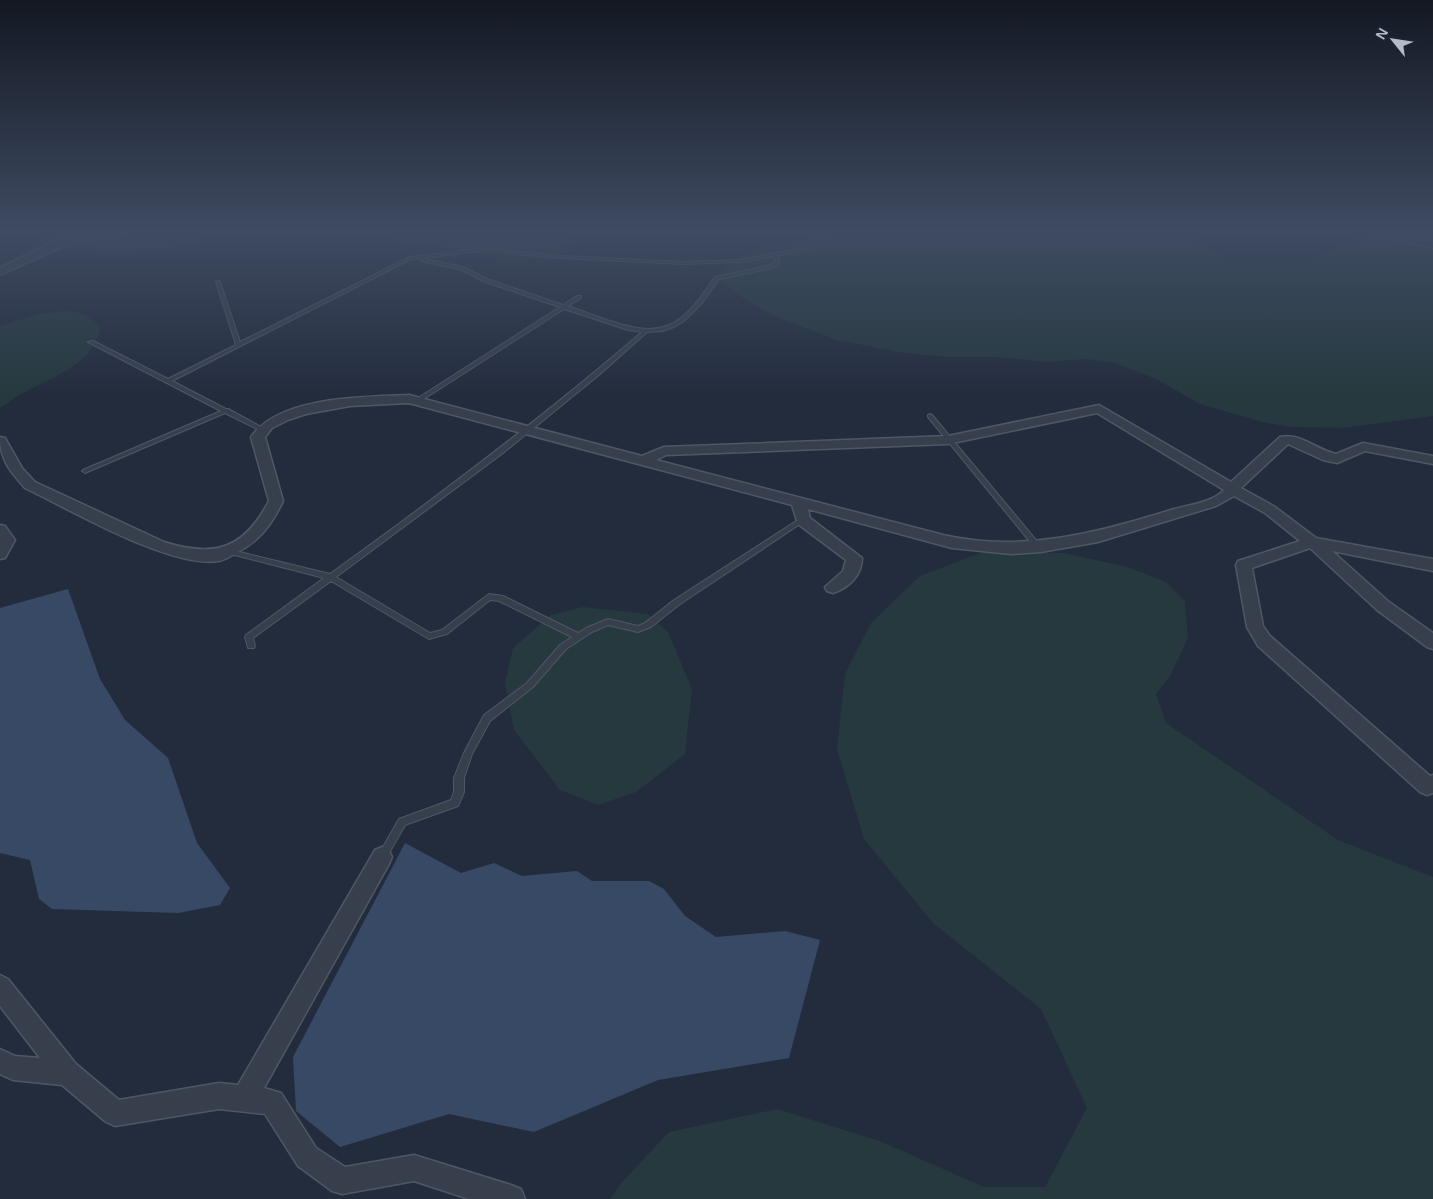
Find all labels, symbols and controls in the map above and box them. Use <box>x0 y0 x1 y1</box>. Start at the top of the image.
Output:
north arrow <box>1368 15 1418 65</box>
text: N <box>1372 25 1391 42</box>

